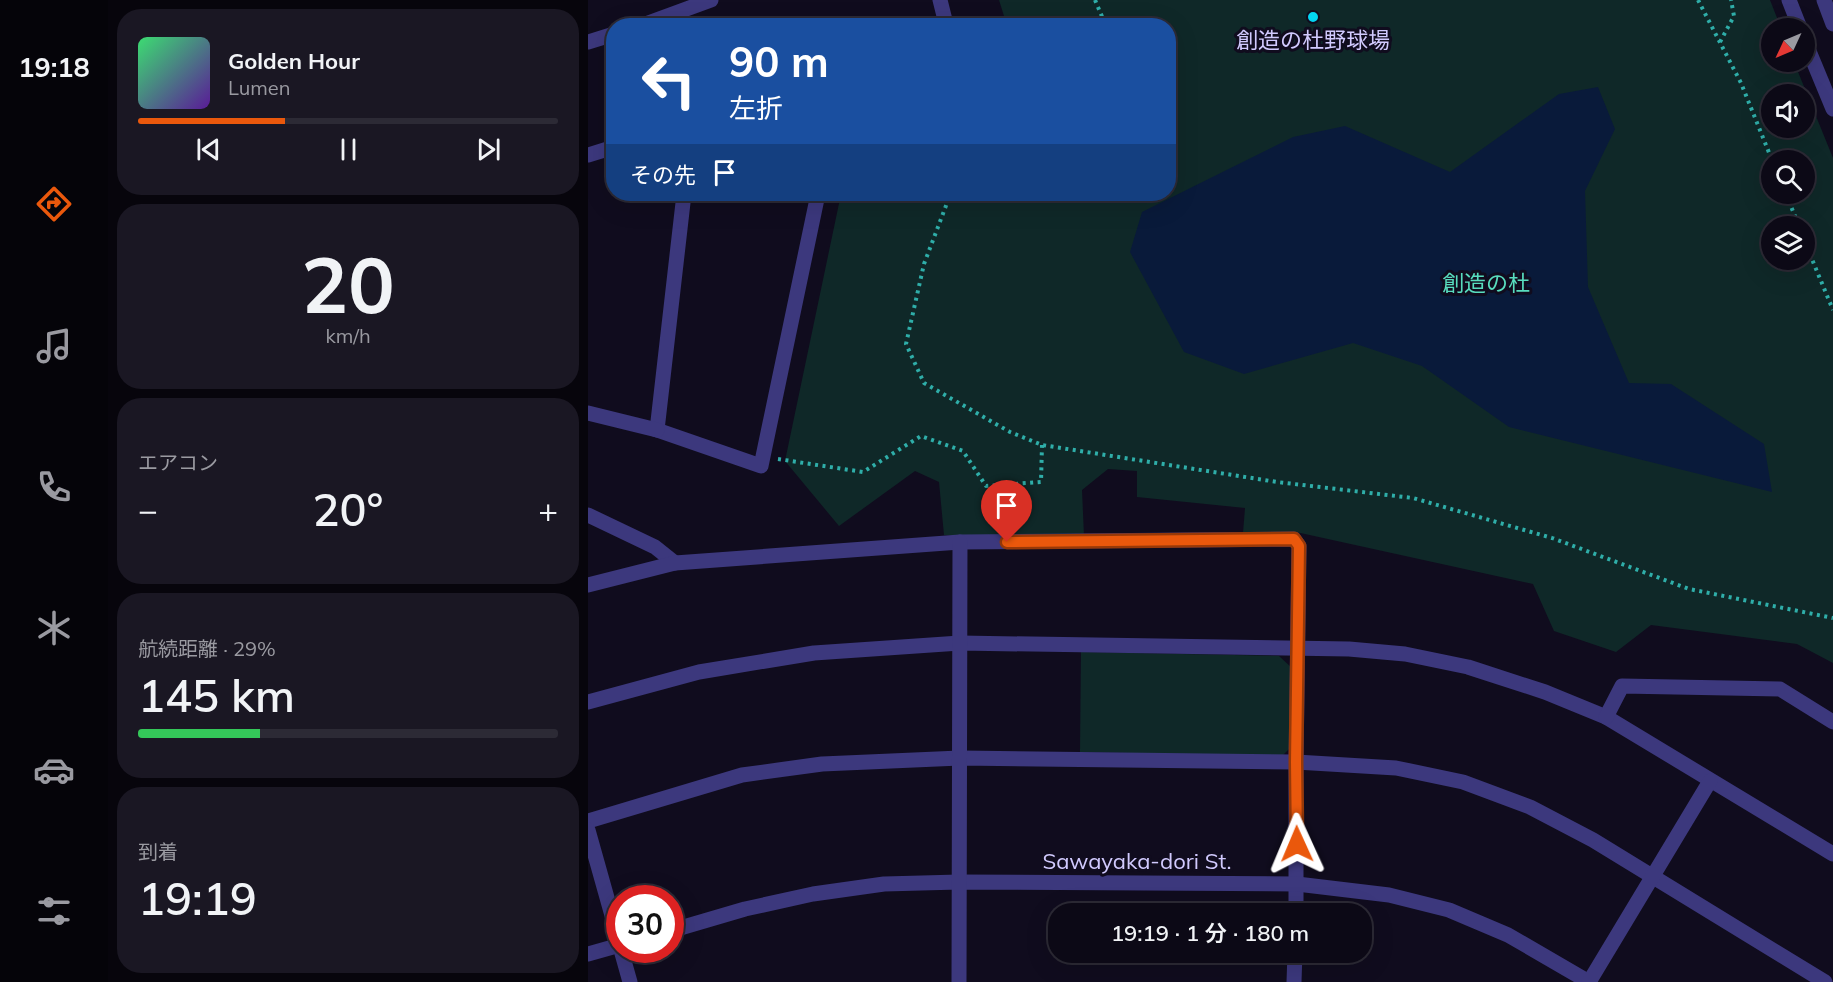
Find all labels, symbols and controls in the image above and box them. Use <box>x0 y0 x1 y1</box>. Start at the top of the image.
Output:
marker: 創造の杜野球場 <box>1306 10 1320 24</box>
north arrow <box>1761 18 1815 72</box>
map controls <box>1761 18 1815 270</box>
place label: 創造の杜野球場 <box>1236 26 1390 54</box>
text: 90 m <box>729 35 829 88</box>
icon: left <box>630 42 708 120</box>
text: Golden Hour <box>228 47 360 75</box>
text: 19:18 <box>18 50 90 84</box>
text: Lumen <box>228 75 290 100</box>
button: sound <box>1761 84 1815 138</box>
text: 左折 <box>729 91 783 125</box>
icon: previous <box>192 133 225 166</box>
icon: pause <box>332 133 365 166</box>
icon: next <box>472 133 505 166</box>
button: search <box>1761 150 1815 204</box>
icon: arrive <box>708 156 741 189</box>
text: その先 <box>630 161 696 189</box>
icon: directions <box>33 183 75 225</box>
button: layers <box>1761 216 1815 270</box>
text: 20 <box>301 235 395 333</box>
park label: 創造の杜 <box>1442 269 1530 297</box>
text: km/h <box>325 323 371 348</box>
icon: music <box>33 325 75 367</box>
text: エアコン <box>138 450 218 475</box>
icon: phone <box>33 466 75 508</box>
pin <box>981 480 1032 542</box>
text: 20° <box>313 481 383 537</box>
text: − <box>138 489 158 530</box>
text: + <box>538 489 558 530</box>
icon: arrive <box>990 489 1023 522</box>
icon: climate <box>33 607 75 649</box>
text: 航続距離 · 29% <box>138 636 276 661</box>
text: 145 km <box>138 667 295 723</box>
icon: car <box>33 749 75 791</box>
position arrow <box>1265 812 1329 876</box>
text: 到着 <box>138 839 178 864</box>
street label: Sawayaka-dori St. <box>1042 847 1232 875</box>
text: 19:19 <box>138 870 257 926</box>
speed limit sign: 30 <box>606 885 684 963</box>
icon: filters <box>33 890 75 932</box>
text: 19:19 · 1 分 · 180 m <box>1111 919 1309 947</box>

